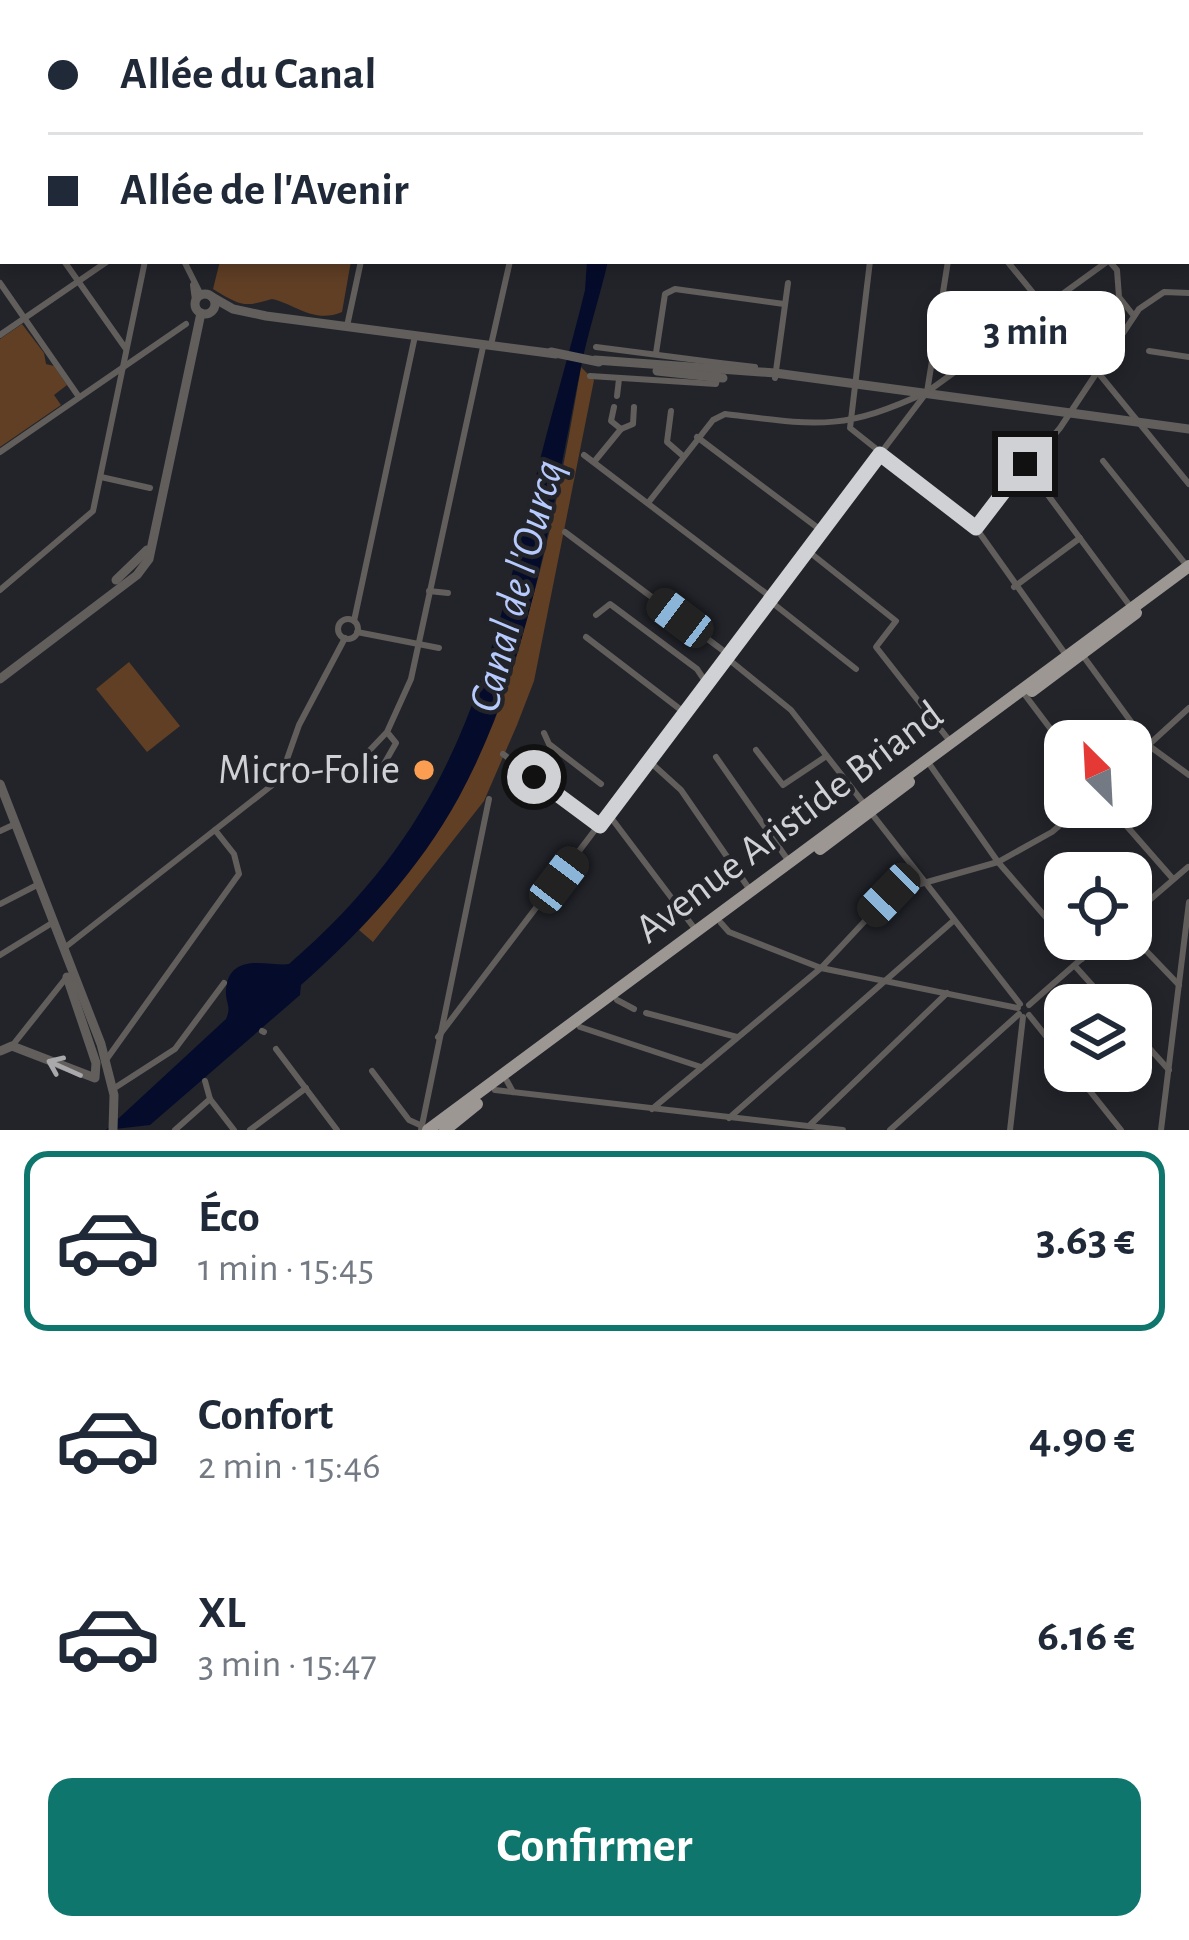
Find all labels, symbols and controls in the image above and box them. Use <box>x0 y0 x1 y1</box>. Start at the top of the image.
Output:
text: Allée du Canal <box>120 52 376 97</box>
text: Allée de l'Avenir <box>120 168 409 213</box>
callout: 3 min <box>926 290 1124 374</box>
text: 3 min <box>984 313 1068 352</box>
route end <box>998 437 1052 491</box>
water label: Canal de l'Ourcq <box>462 455 572 717</box>
car <box>640 582 720 654</box>
street label: Avenue Aristide Briand <box>628 693 950 951</box>
north arrow <box>1044 720 1152 828</box>
map controls <box>1044 720 1152 1092</box>
place label: Micro-Folie <box>218 749 400 791</box>
route start <box>507 750 561 804</box>
marker: Micro-Folie <box>411 757 437 783</box>
car <box>523 840 595 920</box>
button: locate <box>1044 852 1152 960</box>
car <box>851 857 927 933</box>
button: layers <box>1044 984 1152 1092</box>
one-way arrow <box>47 1056 83 1078</box>
icon: car <box>54 1187 162 1295</box>
text: Éco <box>198 1195 260 1240</box>
text: 3.63 € <box>1036 1218 1135 1263</box>
text: 1 min · 15:45 <box>198 1249 374 1288</box>
icon: car <box>54 1385 162 1493</box>
text: Confort <box>198 1393 333 1438</box>
text: 4.90 € <box>1029 1416 1135 1461</box>
text: 2 min · 15:46 <box>198 1447 380 1486</box>
icon: car <box>54 1583 162 1691</box>
text: XL <box>198 1591 246 1636</box>
text: 6.16 € <box>1037 1614 1135 1659</box>
text: 3 min · 15:47 <box>198 1645 377 1684</box>
button: Confirmer <box>48 1778 1141 1916</box>

